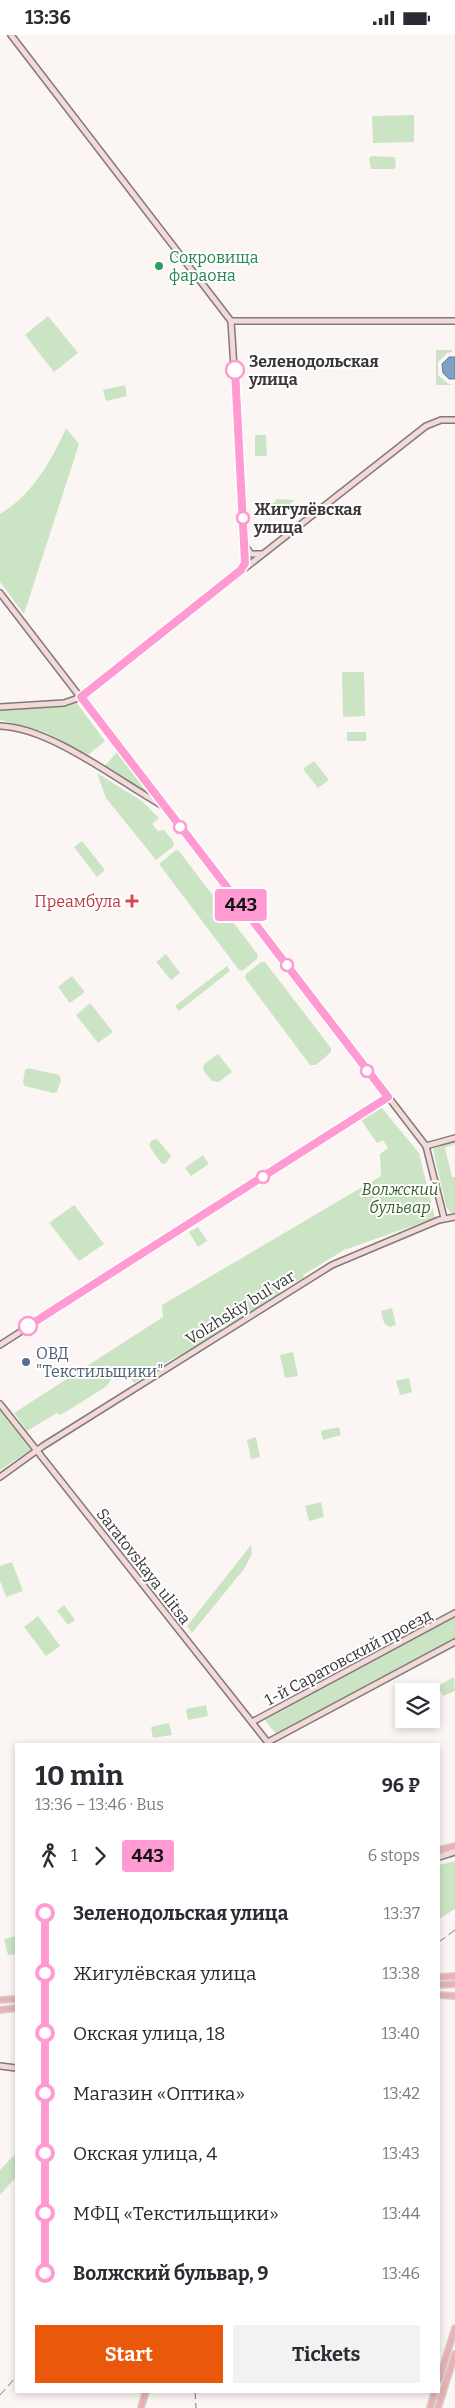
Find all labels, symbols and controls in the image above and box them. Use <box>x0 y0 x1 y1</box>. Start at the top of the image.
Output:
text: 13:36 <box>25 6 71 29</box>
place label: Сокровища фараона <box>169 248 259 285</box>
marker: Сокровища фараона <box>153 260 165 272</box>
place label: Зеленодольская улица <box>248 352 379 389</box>
marker: Зеленодольская улица <box>225 360 245 380</box>
place label: Жигулёвская улица <box>253 500 362 537</box>
marker: Жигулёвская улица <box>236 511 250 525</box>
unlabelled marker <box>173 820 187 834</box>
line badge: 443 <box>212 889 270 921</box>
place label: Преамбула <box>34 892 121 911</box>
marker: Преамбула <box>125 894 139 908</box>
text: 443 <box>225 894 257 916</box>
unlabelled marker <box>280 958 294 972</box>
unlabelled marker <box>360 1064 374 1078</box>
unlabelled marker <box>256 1170 270 1184</box>
park label: Волжский бульвар <box>361 1180 439 1217</box>
street label: Volzhskiy bul'var <box>182 1266 298 1349</box>
unlabelled marker <box>18 1316 38 1336</box>
place label: ОВД "Текстильщики" <box>36 1344 163 1381</box>
marker: ОВД "Текстильщики" <box>20 1356 32 1368</box>
street label: Saratovskaya ulitsa <box>92 1505 195 1628</box>
street label: 1-й Саратовский проезд <box>261 1605 435 1710</box>
map controls <box>395 1683 440 1728</box>
button: layers <box>395 1683 440 1728</box>
text: 10 min <box>35 1759 124 1792</box>
text: 96 ₽ <box>382 1774 420 1797</box>
text: 13:36 – 13:46 · Bus <box>35 1795 164 1814</box>
icon: walk <box>35 1842 63 1870</box>
icon: forward <box>86 1842 114 1870</box>
text: 443 <box>132 1845 164 1867</box>
text: 1 <box>71 1846 78 1865</box>
text: 6 stops <box>368 1846 420 1865</box>
text: Зеленодольская улица <box>73 1902 288 1925</box>
text: 13:37 <box>384 1904 420 1923</box>
text: Жигулёвская улица <box>73 1962 256 1985</box>
text: 13:38 <box>382 1964 420 1983</box>
text: Окская улица, 18 <box>73 2022 226 2045</box>
text: 13:40 <box>381 2024 420 2043</box>
text: Магазин «Оптика» <box>73 2082 245 2105</box>
text: 13:42 <box>383 2084 420 2103</box>
text: Окская улица, 4 <box>73 2142 217 2165</box>
text: 13:43 <box>383 2144 420 2163</box>
text: МФЦ «Текстильщики» <box>73 2202 279 2225</box>
text: 13:44 <box>382 2204 420 2223</box>
text: Волжский бульвар, 9 <box>73 2262 268 2285</box>
text: 13:46 <box>382 2264 420 2283</box>
button: Start <box>35 2325 223 2383</box>
button: Tickets <box>233 2325 420 2383</box>

